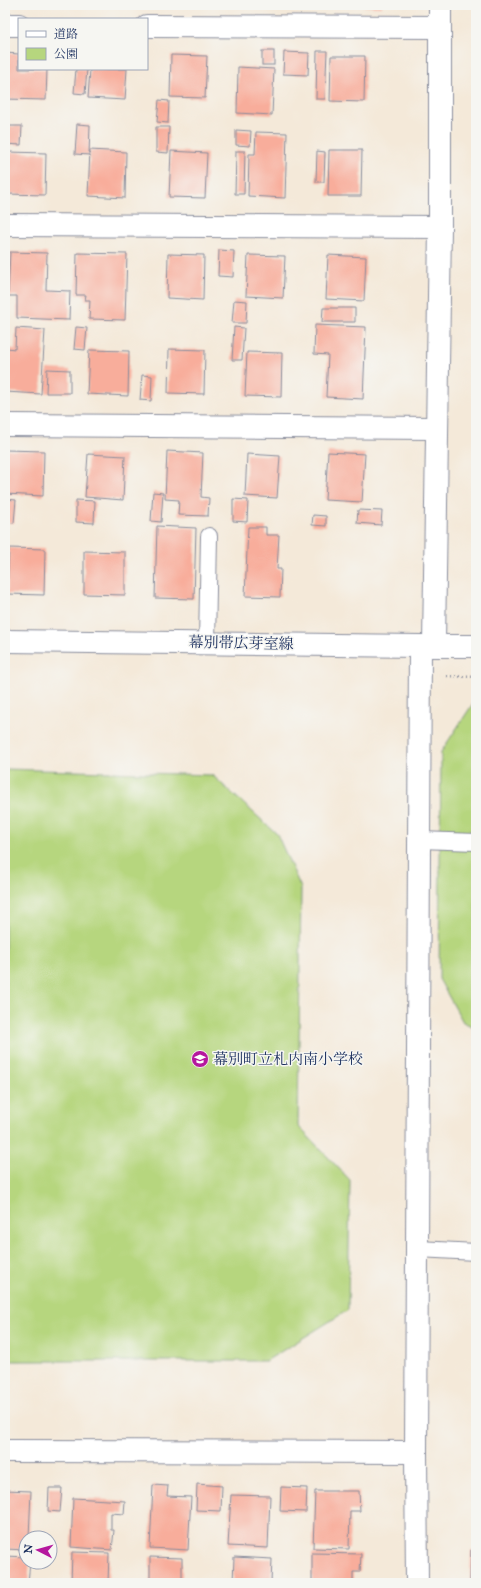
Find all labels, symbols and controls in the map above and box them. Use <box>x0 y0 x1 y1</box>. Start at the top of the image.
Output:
legend <box>18 18 148 70</box>
text: 道路 <box>54 27 78 41</box>
text: 公園 <box>54 47 78 61</box>
street label: 幕別帯広芽室線 <box>188 633 294 653</box>
school or university icon: 幕別町立札内南小学校 <box>190 1049 210 1069</box>
place label: 幕別町立札内南小学校 <box>213 1050 363 1068</box>
north arrow <box>18 1530 58 1570</box>
text: N <box>22 1543 36 1554</box>

